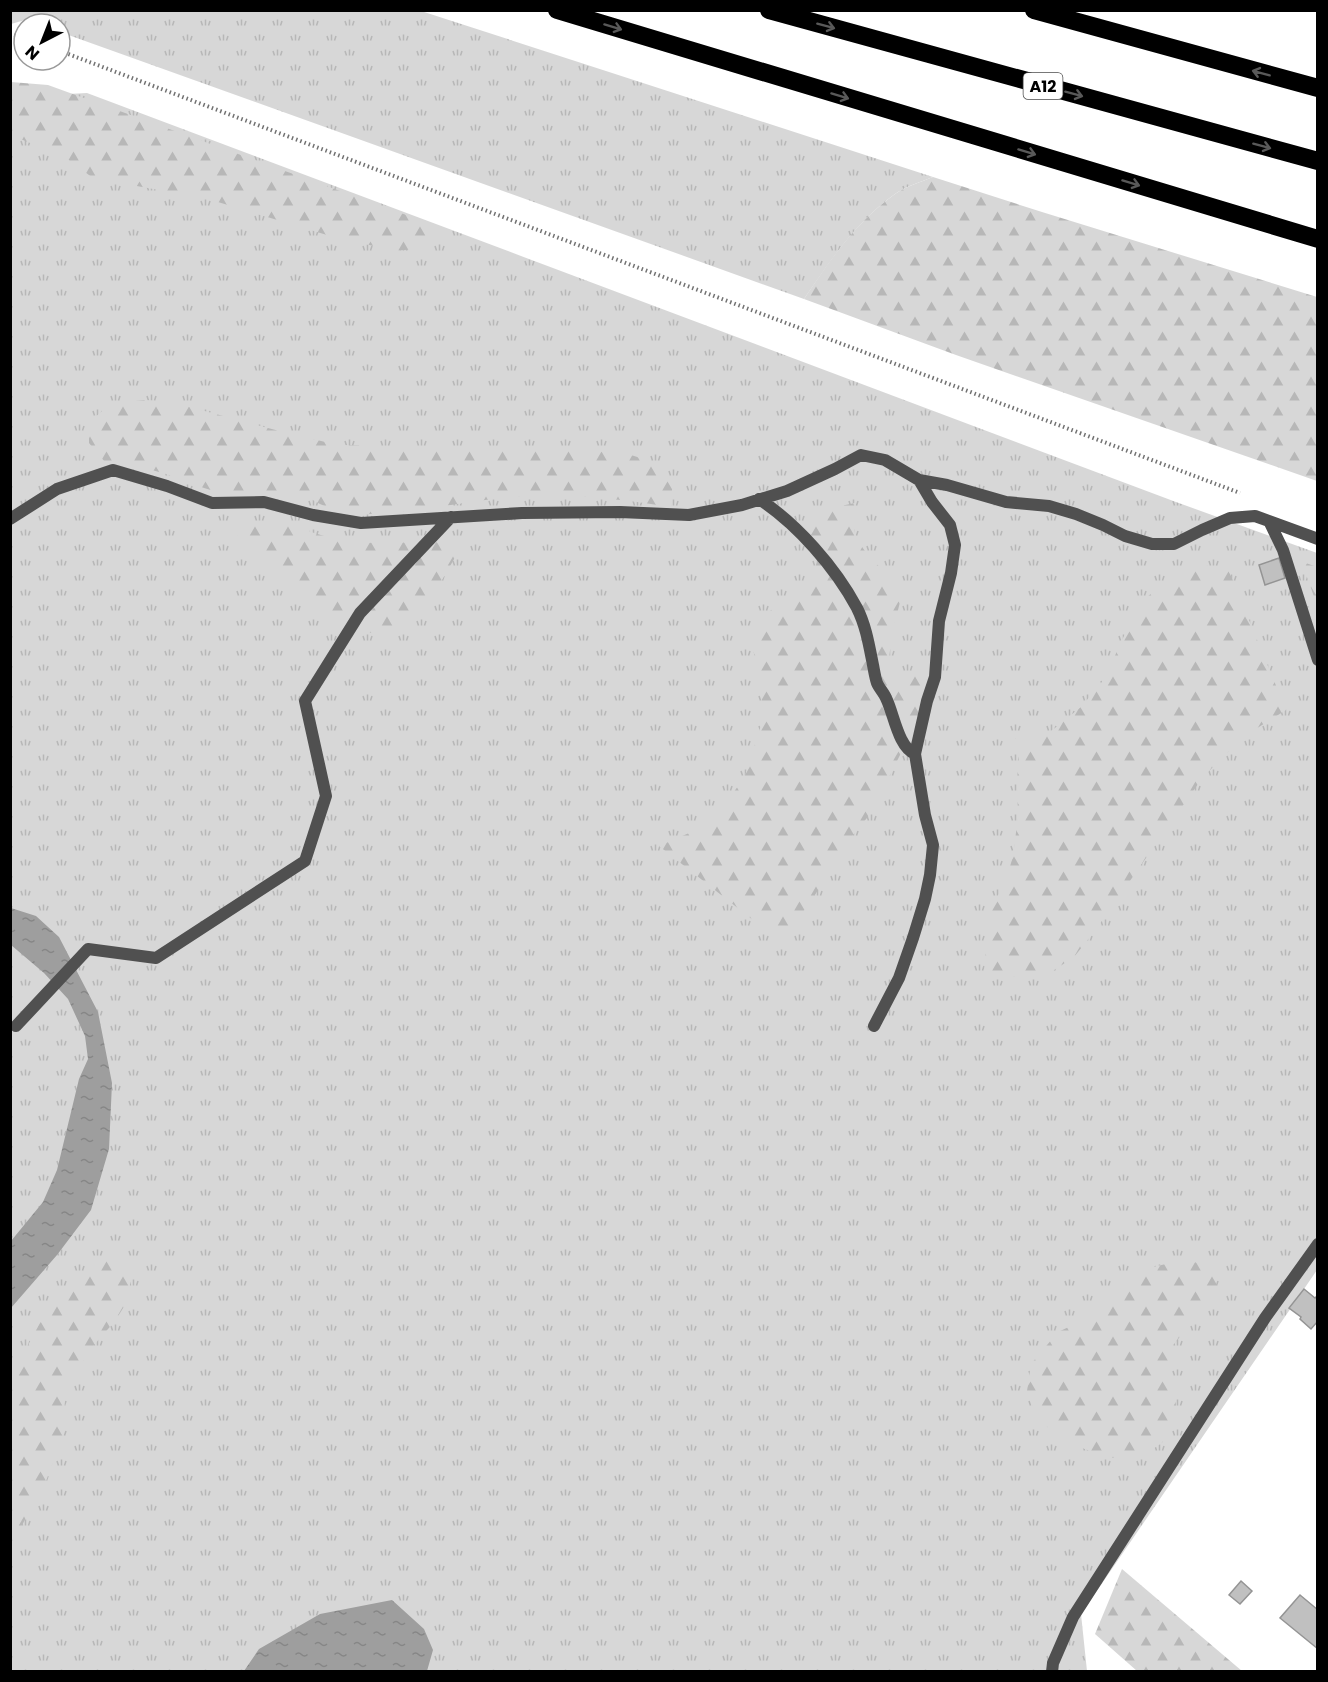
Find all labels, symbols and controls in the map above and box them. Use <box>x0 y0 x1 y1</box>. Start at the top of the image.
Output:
north arrow <box>12 12 72 72</box>
one-way arrow <box>816 21 835 32</box>
one-way arrow <box>603 22 622 33</box>
text: N <box>20 40 44 65</box>
one-way arrow <box>1252 67 1271 78</box>
road number: A12 <box>1024 73 1062 99</box>
one-way arrow <box>1065 89 1084 101</box>
one-way arrow <box>830 91 849 102</box>
one-way arrow <box>1253 141 1272 152</box>
one-way arrow <box>1017 147 1036 158</box>
one-way arrow <box>1121 178 1140 189</box>

